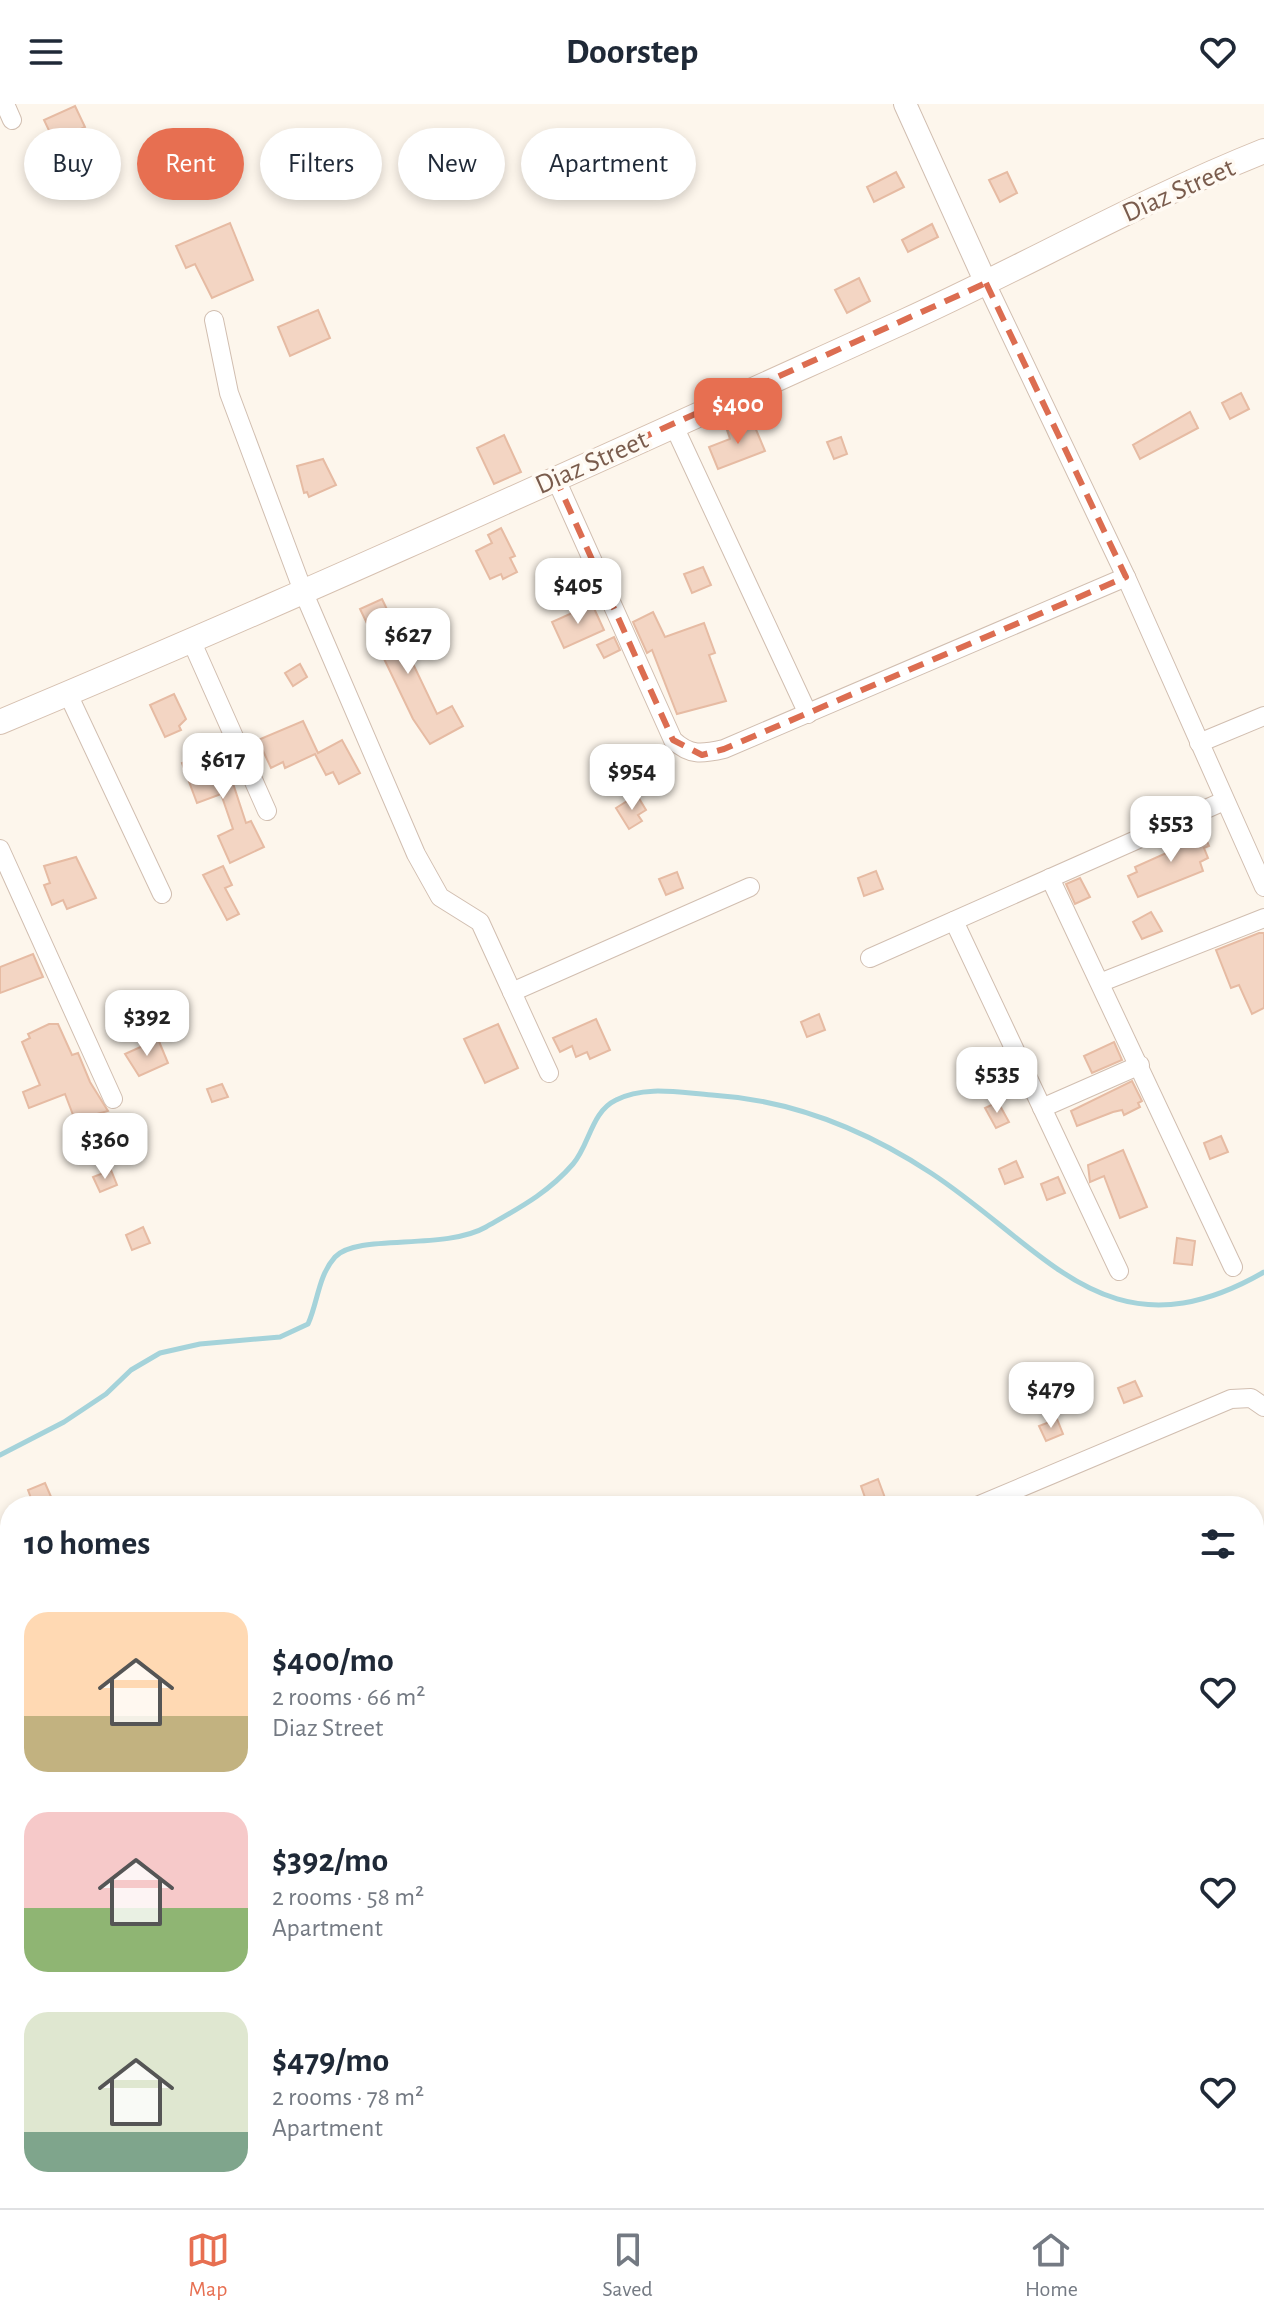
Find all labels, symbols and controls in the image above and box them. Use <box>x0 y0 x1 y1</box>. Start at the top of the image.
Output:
icon: menu <box>24 30 68 74</box>
icon: heart <box>1196 30 1240 74</box>
text: Doorstep <box>566 34 698 70</box>
chip: Buy <box>24 128 121 200</box>
chip: Rent <box>137 128 244 200</box>
chip: Filters <box>260 128 382 200</box>
chip: New <box>398 128 505 200</box>
chip: Apartment <box>521 128 696 200</box>
street label: Diaz Street <box>1118 154 1239 228</box>
pin: $400 <box>691 378 785 446</box>
text: $400 <box>712 391 764 417</box>
street label: Diaz Street <box>531 426 652 500</box>
pin: $405 <box>531 558 625 626</box>
text: $405 <box>553 571 603 597</box>
pin: $627 <box>361 608 455 676</box>
text: $627 <box>384 621 432 647</box>
pin: $617 <box>176 733 270 801</box>
pin: $954 <box>585 744 679 812</box>
text: $617 <box>201 746 245 772</box>
text: $954 <box>608 757 656 783</box>
pin: $553 <box>1124 796 1218 864</box>
text: $553 <box>1148 809 1194 835</box>
pin: $392 <box>100 990 194 1058</box>
text: $392 <box>123 1003 171 1029</box>
pin: $535 <box>950 1047 1044 1115</box>
text: $535 <box>974 1060 1020 1086</box>
pin: $360 <box>58 1113 152 1181</box>
text: $360 <box>80 1126 130 1152</box>
pin: $479 <box>1004 1362 1098 1430</box>
text: $479 <box>1027 1375 1075 1401</box>
icon: filters <box>1196 1522 1240 1566</box>
text: 10 homes <box>24 1527 150 1561</box>
icon: home <box>88 1644 184 1740</box>
text: $400/mo <box>272 1644 394 1678</box>
icon: heart <box>1196 1670 1240 1714</box>
text: 2 rooms · 66 m² <box>272 1684 425 1710</box>
text: Diaz Street <box>272 1715 383 1741</box>
icon: home <box>88 1844 184 1940</box>
text: $392/mo <box>272 1844 388 1878</box>
icon: heart <box>1196 1870 1240 1914</box>
text: 2 rooms · 58 m² <box>272 1884 424 1910</box>
text: Apartment <box>272 1915 383 1941</box>
icon: home <box>88 2044 184 2140</box>
text: $479/mo <box>272 2044 389 2078</box>
icon: heart <box>1196 2070 1240 2114</box>
text: 2 rooms · 78 m² <box>272 2084 424 2110</box>
text: Apartment <box>272 2115 383 2141</box>
tab: Map <box>186 2228 230 2302</box>
tab: Saved <box>602 2228 653 2302</box>
tab: Home <box>1025 2228 1078 2302</box>

